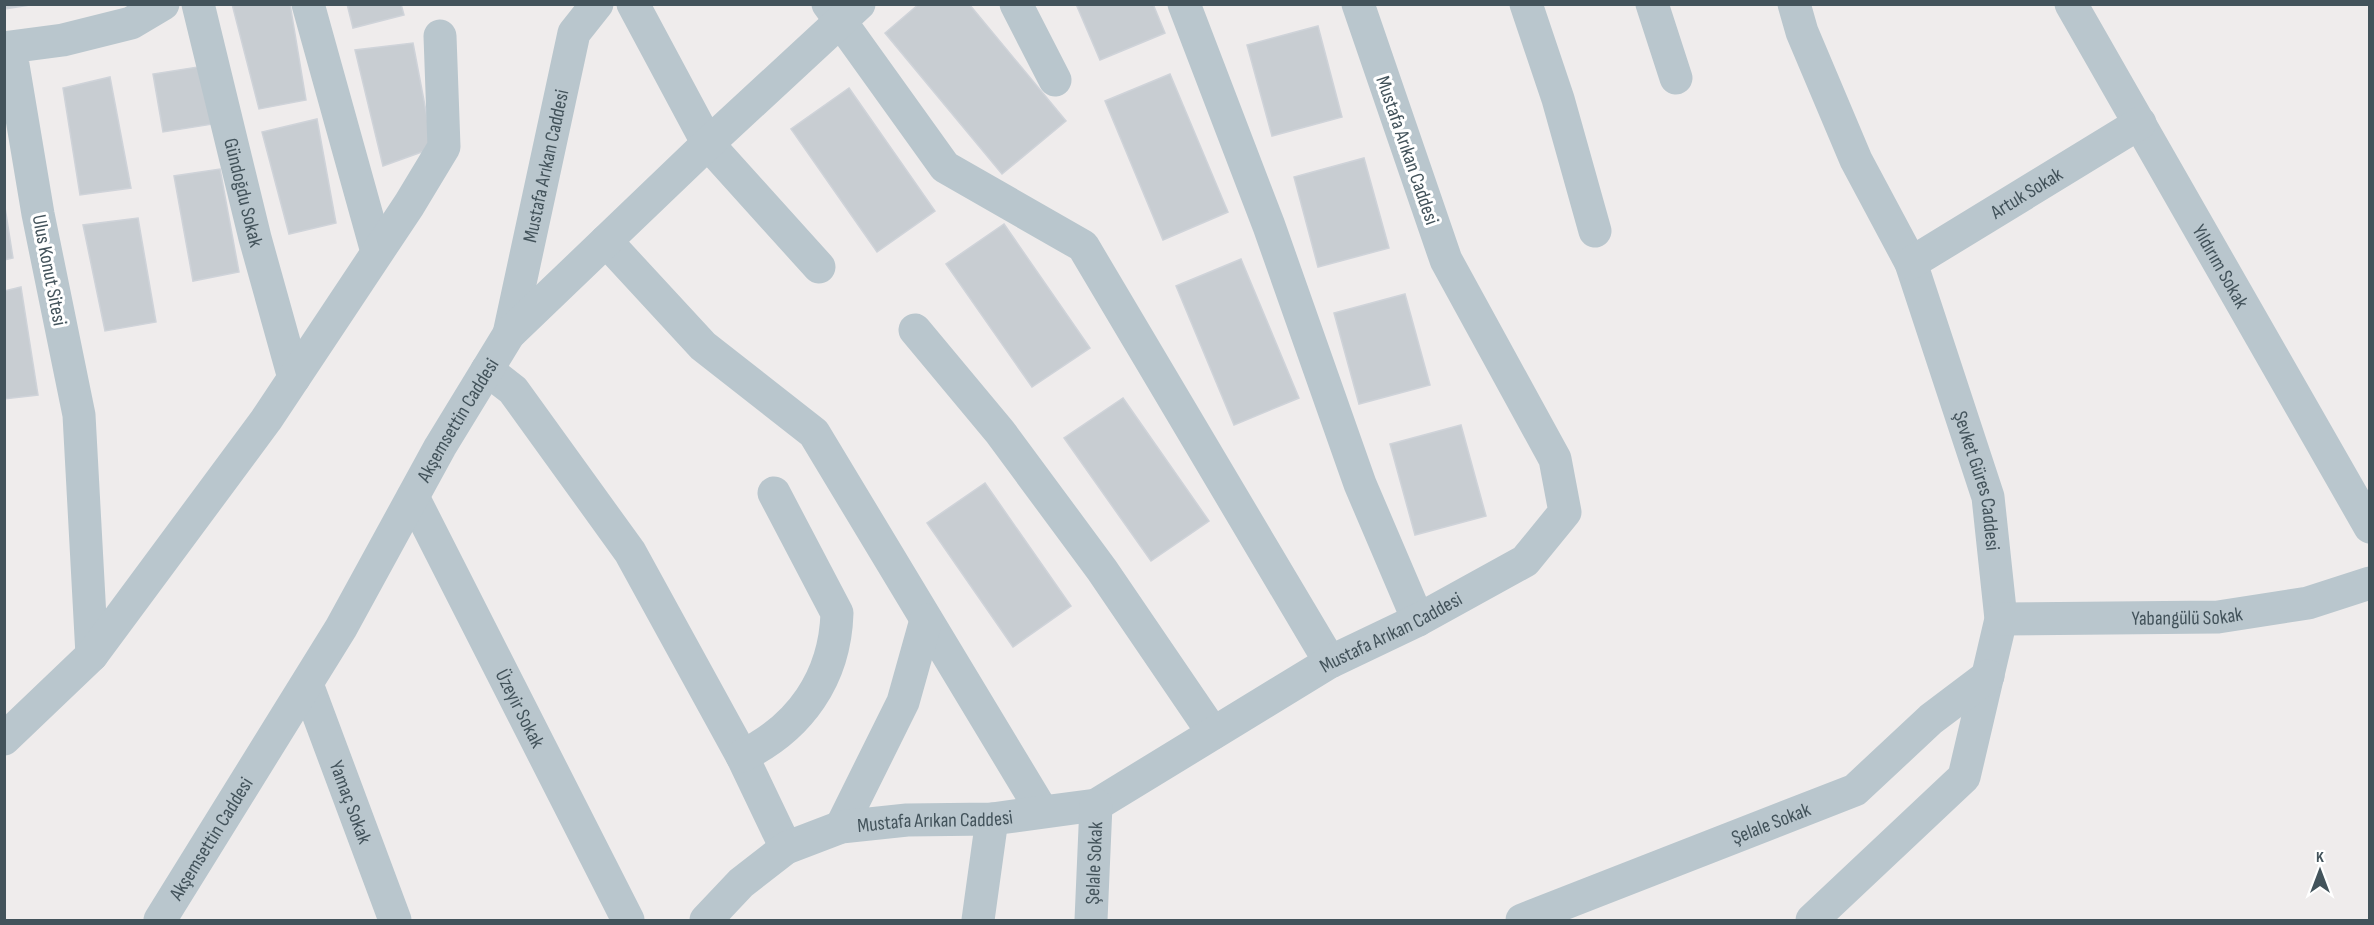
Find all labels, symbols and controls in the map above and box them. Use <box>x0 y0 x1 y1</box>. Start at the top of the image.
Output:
street label: Mustafa Arıkan Caddesi <box>1370 73 1444 228</box>
street label: Mustafa Arıkan Caddesi <box>518 87 574 245</box>
street label: Gündoğdu Sokak <box>218 136 268 250</box>
street label: Artuk Sokak <box>1985 162 2067 225</box>
street label: Ulus Konut Sitesi <box>26 213 72 328</box>
street label: Yıldırım Sokak <box>2187 221 2254 313</box>
street label: Akşemsettin Caddesi <box>412 354 504 487</box>
street label: Şevket Güres Caddesi <box>1948 408 2005 552</box>
street label: Mustafa Arıkan Caddesi <box>1315 587 1466 678</box>
street label: Yabangülü Sokak <box>2131 602 2245 631</box>
street label: Üzeyir Sokak <box>490 665 550 752</box>
street label: Yamaç Sokak <box>324 758 377 848</box>
street label: Akşemsettin Caddesi <box>164 773 258 906</box>
street label: Şelale Sokak <box>1728 797 1814 850</box>
street label: Mustafa Arıkan Caddesi <box>856 805 1014 838</box>
street label: Şelale Sokak <box>1081 821 1108 905</box>
north arrow <box>2290 841 2350 901</box>
text: K <box>2316 848 2324 867</box>

